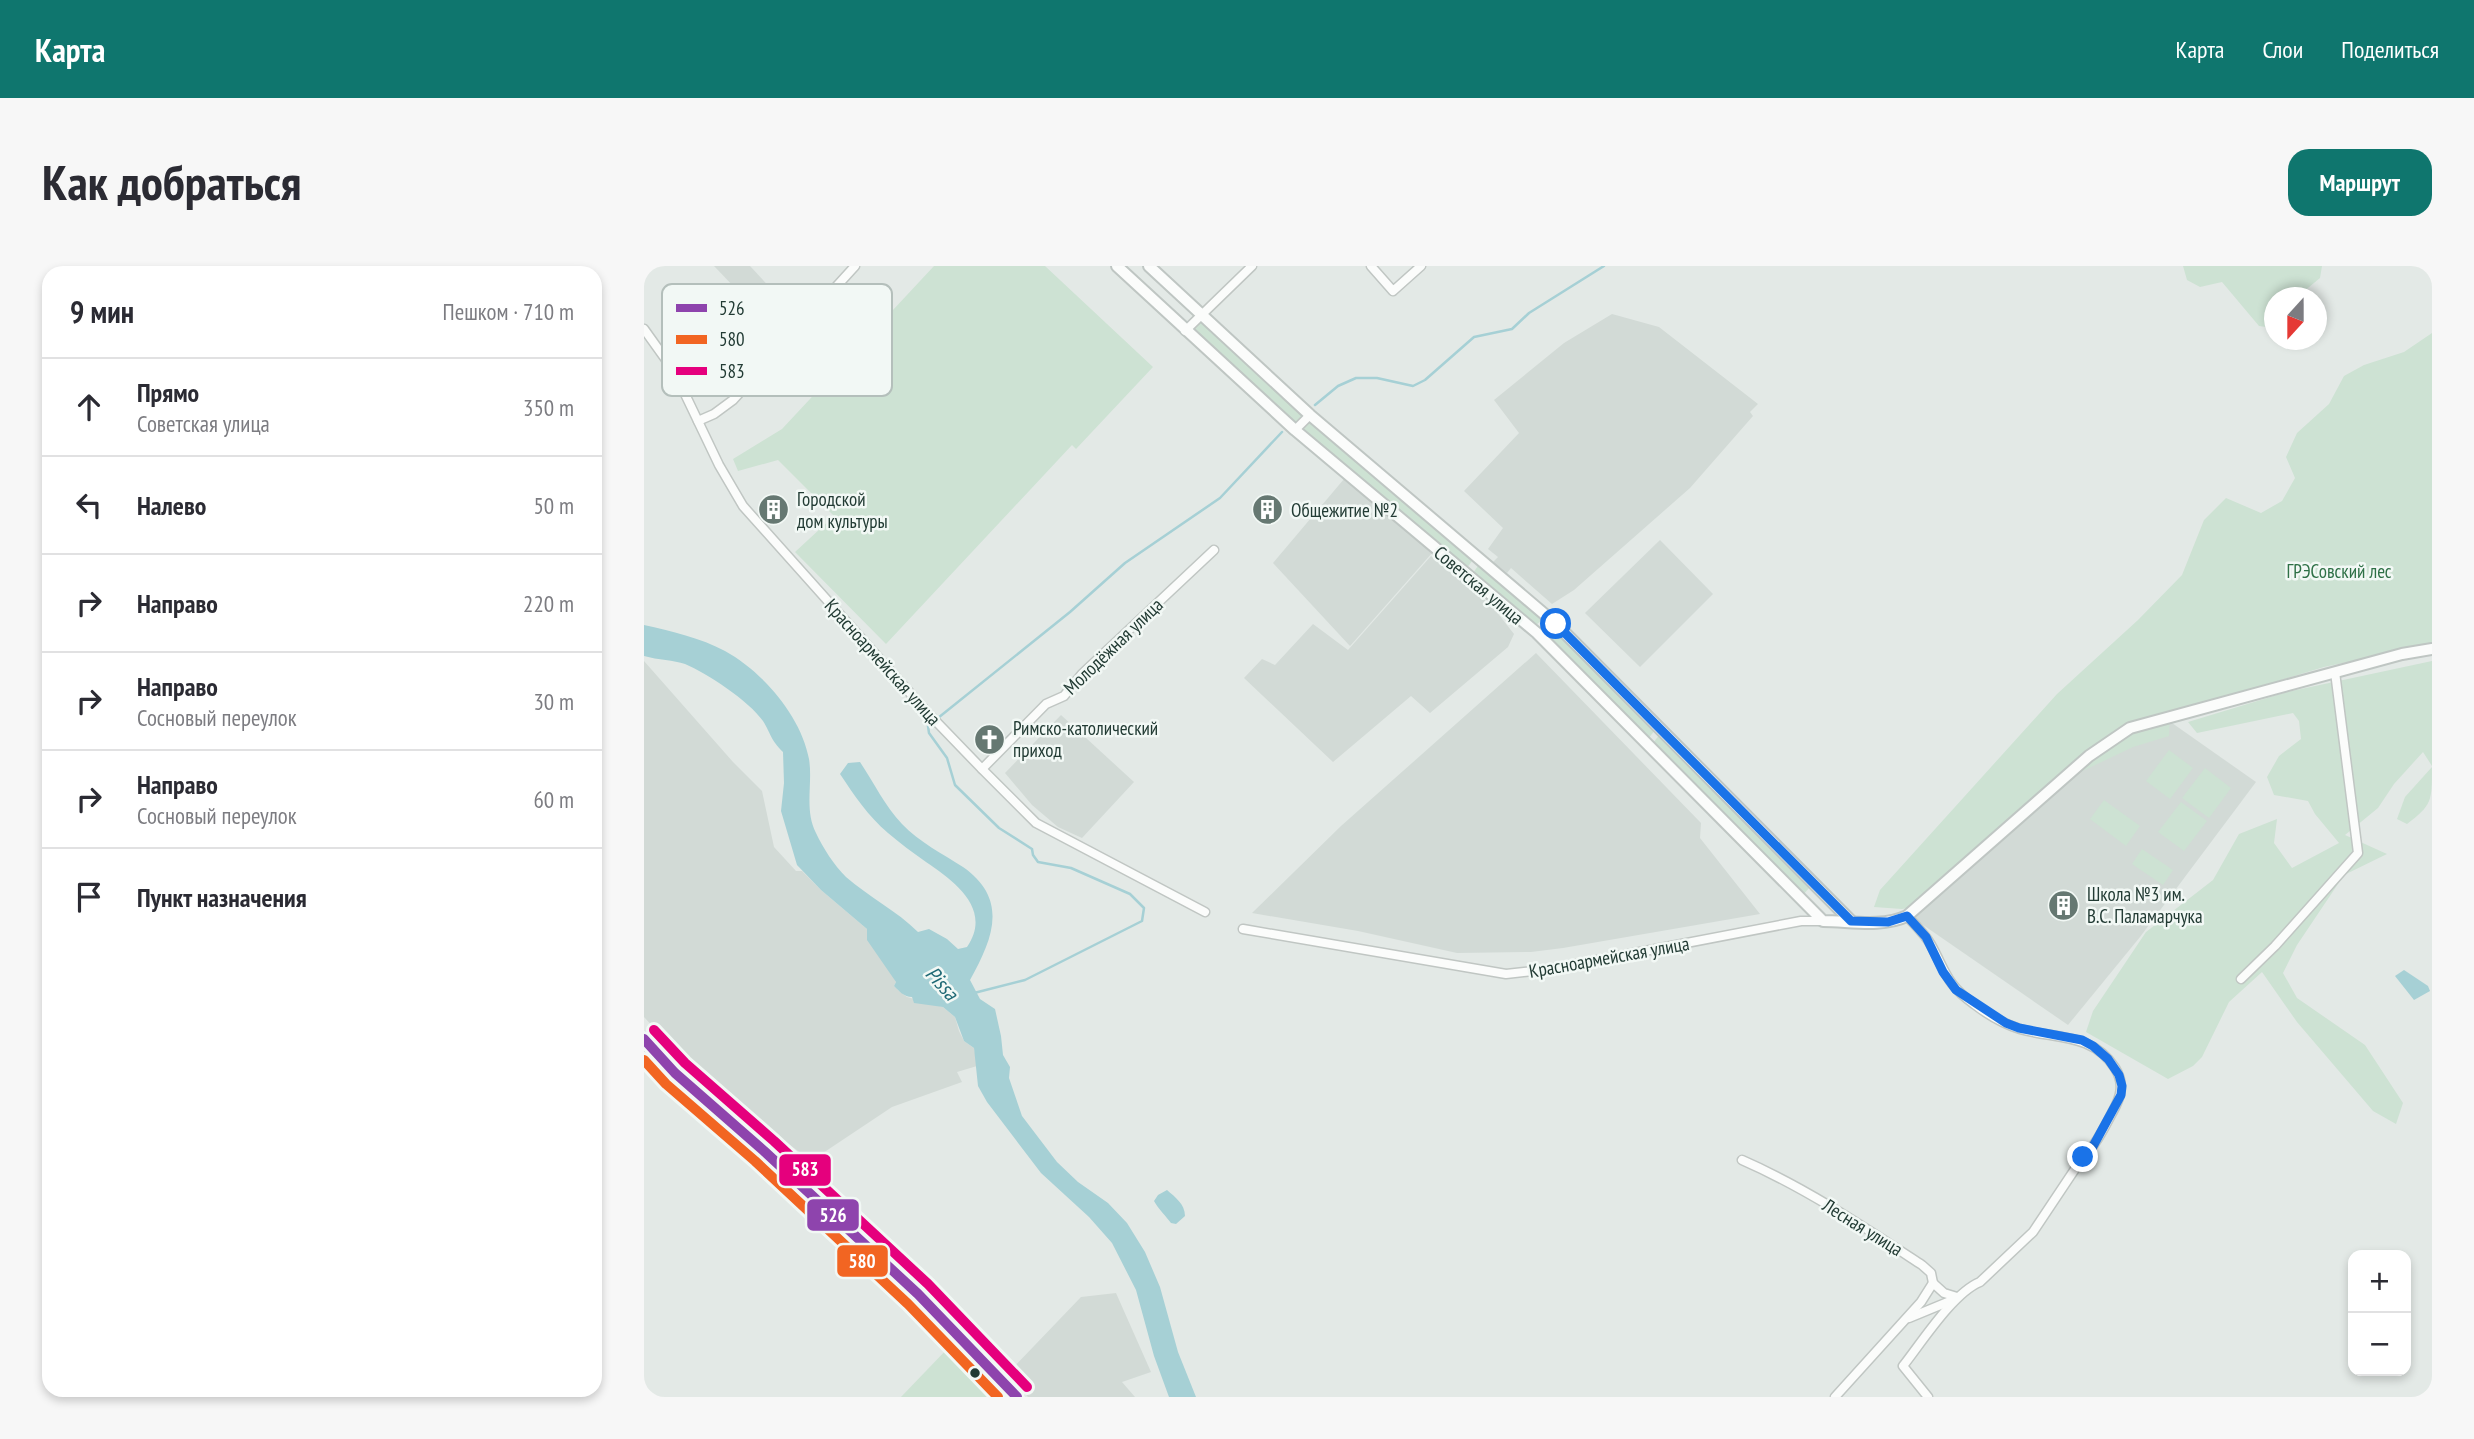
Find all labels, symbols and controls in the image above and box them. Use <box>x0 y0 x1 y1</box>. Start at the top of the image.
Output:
text: Карта <box>35 28 105 71</box>
text: Карта <box>2176 34 2224 65</box>
text: Слои <box>2262 34 2303 65</box>
text: Поделиться <box>2341 34 2439 65</box>
button: Маршрут <box>2288 149 2432 216</box>
text: Как добраться <box>42 150 301 214</box>
legend <box>662 284 892 396</box>
north arrow <box>2264 287 2327 350</box>
text: 9 мин <box>70 292 134 331</box>
text: 526 <box>719 296 745 320</box>
text: Пешком · 710 m <box>443 297 574 326</box>
text: 580 <box>719 327 745 351</box>
text: 583 <box>719 359 745 383</box>
text: Прямо <box>137 376 199 409</box>
icon: ahead <box>70 388 108 426</box>
text: 350 m <box>523 393 574 422</box>
text: Советская улица <box>137 409 270 438</box>
icon: left <box>70 486 108 524</box>
place label: Городской дом культуры <box>797 487 888 533</box>
text: Налево <box>137 489 206 522</box>
text: 50 m <box>533 491 574 520</box>
building icon: Городской дом культуры <box>757 493 791 527</box>
building icon: Общежитие №2 <box>1251 493 1285 527</box>
place label: Общежитие №2 <box>1291 498 1398 522</box>
street label: Советская улица <box>1429 541 1529 629</box>
park label: ГРЭСовский лес <box>2286 559 2392 583</box>
icon: right <box>70 584 108 622</box>
text: Направо <box>137 587 218 620</box>
text: 220 m <box>523 589 574 618</box>
street label: Молодёжная улица <box>1058 593 1168 699</box>
street label: Красноармейская улица <box>820 594 946 730</box>
route start <box>1540 608 1571 639</box>
text: Направо <box>137 670 218 703</box>
icon: right <box>70 682 108 720</box>
text: 30 m <box>533 687 574 716</box>
text: Сосновый переулок <box>137 703 297 732</box>
place label: Римско-католический приход <box>1013 716 1158 762</box>
church icon: Римско-католический приход <box>973 722 1007 756</box>
text: Направо <box>137 768 218 801</box>
icon: right <box>70 780 108 818</box>
text: 60 m <box>533 785 574 814</box>
text: Сосновый переулок <box>137 801 297 830</box>
icon: arrive <box>70 878 108 916</box>
text: Пункт назначения <box>137 881 307 914</box>
place label: Школа №3 им. В.С. Паламарчука <box>2087 882 2203 928</box>
building icon: Школа №3 им. В.С. Паламарчука <box>2047 888 2081 922</box>
street label: Красноармейская улица <box>1527 931 1691 983</box>
water label: Pissa <box>920 960 965 1007</box>
route end <box>2067 1141 2098 1172</box>
line badge: 583 <box>778 1153 832 1187</box>
text: 583 <box>791 1157 819 1181</box>
street label: Лесная улица <box>1818 1192 1908 1261</box>
line badge: 526 <box>806 1198 860 1232</box>
text: 526 <box>819 1203 847 1227</box>
line badge: 580 <box>836 1244 889 1278</box>
text: 580 <box>848 1249 876 1273</box>
map controls <box>2348 1250 2411 1376</box>
button: + <box>2348 1250 2411 1313</box>
button: − <box>2348 1313 2411 1376</box>
unlabelled marker <box>968 1366 982 1380</box>

